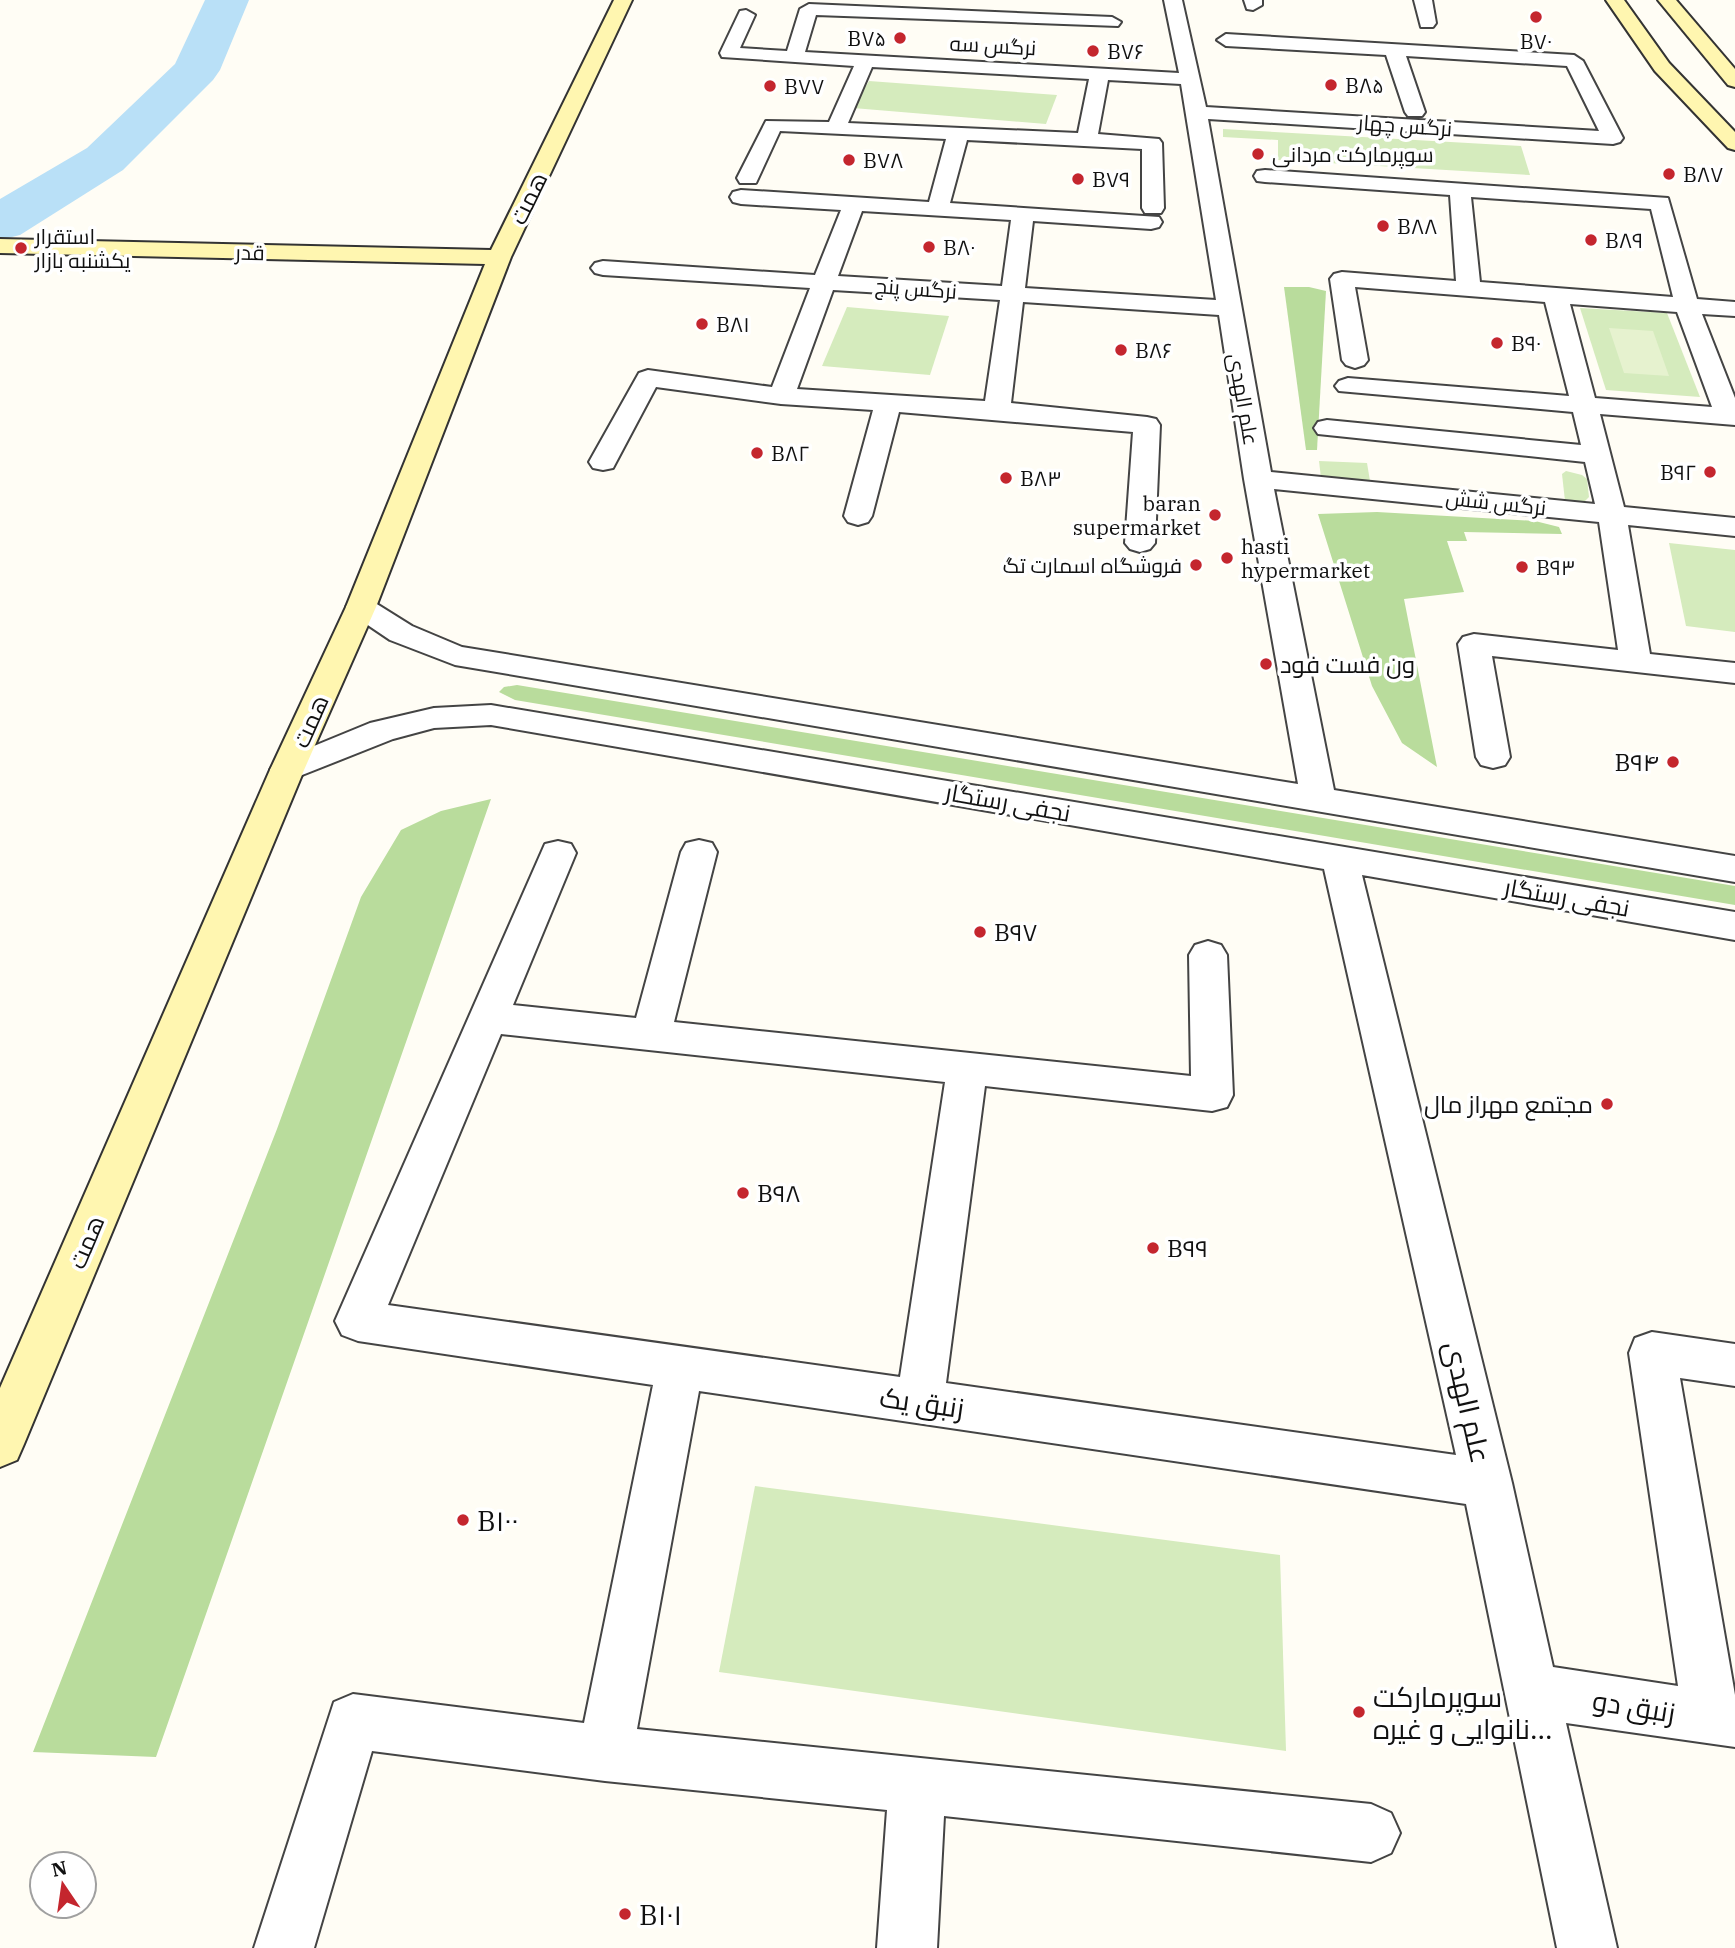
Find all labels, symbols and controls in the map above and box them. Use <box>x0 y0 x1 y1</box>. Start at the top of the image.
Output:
marker: B۷۰ <box>1528 9 1544 25</box>
place label: B۷۵ <box>847 24 886 52</box>
place label: B۷۰ <box>1520 27 1552 55</box>
street label: نرگس سه <box>949 29 1037 61</box>
marker: B۷۵ <box>892 30 908 46</box>
place label: B۷۶ <box>1107 37 1144 65</box>
marker: B۷۶ <box>1085 43 1101 59</box>
place label: B۸۵ <box>1345 71 1384 99</box>
place label: B۷۷ <box>784 72 824 100</box>
marker: B۸۵ <box>1323 77 1339 93</box>
marker: B۷۷ <box>762 78 778 94</box>
street label: نرگس چهار <box>1356 108 1453 143</box>
place label: سوپرمارکت مردانی <box>1272 140 1434 169</box>
place label: B۷۸ <box>863 146 903 174</box>
marker: سوپرمارکت مردانی <box>1250 146 1266 162</box>
marker: B۷۸ <box>841 152 857 168</box>
place label: B۸۷ <box>1683 160 1723 188</box>
place label: B۷۹ <box>1092 165 1130 193</box>
street label: همت <box>502 166 554 230</box>
marker: B۸۷ <box>1661 166 1677 182</box>
marker: B۷۹ <box>1070 171 1086 187</box>
place label: B۸۸ <box>1397 212 1437 240</box>
marker: B۸۸ <box>1375 218 1391 234</box>
place label: استقرار یکشنبه بازار <box>34 222 131 274</box>
place label: B۸۹ <box>1605 226 1643 254</box>
marker: B۸۹ <box>1583 232 1599 248</box>
place label: B۸۰ <box>943 233 975 261</box>
street label: قدر <box>234 238 265 266</box>
marker: B۸۰ <box>921 239 937 255</box>
marker: استقرار یکشنبه بازار <box>13 240 29 256</box>
street label: نرگس پنج <box>874 271 958 306</box>
place label: B۸۱ <box>716 310 750 338</box>
marker: B۸۱ <box>694 316 710 332</box>
place label: B۹۰ <box>1511 329 1541 357</box>
marker: B۹۰ <box>1489 335 1505 351</box>
place label: B۸۶ <box>1135 336 1172 364</box>
marker: B۸۶ <box>1113 342 1129 358</box>
street label: علم الهدی <box>1221 351 1266 447</box>
place label: B۸۲ <box>771 439 809 467</box>
marker: B۸۲ <box>749 445 765 461</box>
place label: B۹۲ <box>1660 458 1696 486</box>
place label: B۸۳ <box>1020 464 1061 492</box>
marker: B۹۲ <box>1702 464 1718 480</box>
marker: B۸۳ <box>998 470 1014 486</box>
street label: نرگس شش <box>1444 483 1548 521</box>
place label: baran supermarket <box>1073 489 1201 541</box>
marker: baran supermarket <box>1207 507 1223 523</box>
place label: hasti hypermarket <box>1241 532 1370 584</box>
marker: hasti hypermarket <box>1219 550 1235 566</box>
place label: فروشگاه اسمارت تگ <box>1003 551 1182 579</box>
place label: B۹۳ <box>1536 553 1575 581</box>
marker: فروشگاه اسمارت تگ <box>1188 557 1204 573</box>
marker: B۹۳ <box>1514 559 1530 575</box>
place label: ون فست فود <box>1280 648 1415 680</box>
marker: ون فست فود <box>1258 656 1274 672</box>
street label: همت <box>284 689 336 753</box>
place label: B۹۴ <box>1615 746 1659 778</box>
marker: B۹۴ <box>1665 754 1681 770</box>
street label: نجفی رستگار <box>941 775 1073 829</box>
street label: نجفی رستگار <box>1500 870 1632 924</box>
place label: B۹۷ <box>994 916 1038 948</box>
marker: B۹۷ <box>972 924 988 940</box>
place label: مجتمع مهراز مال <box>1424 1088 1593 1121</box>
marker: مجتمع مهراز مال <box>1599 1096 1615 1112</box>
place label: B۹۸ <box>757 1177 801 1209</box>
marker: B۹۸ <box>735 1185 751 1201</box>
street label: همت <box>61 1210 111 1274</box>
place label: B۹۹ <box>1167 1232 1208 1264</box>
marker: B۹۹ <box>1145 1240 1161 1256</box>
street label: علم الهدی <box>1434 1337 1500 1467</box>
street label: زنبق یک <box>877 1378 967 1426</box>
place label: B۱۰۰ <box>477 1502 518 1539</box>
marker: B۱۰۰ <box>455 1512 471 1528</box>
place label: سوپرمارکت نانوایی و غیره... <box>1373 1678 1552 1747</box>
street label: زنبق دو <box>1590 1681 1678 1731</box>
marker: سوپرمارکت نانوایی و غیره... <box>1351 1704 1367 1720</box>
north arrow <box>28 1850 98 1920</box>
text: N <box>49 1855 69 1882</box>
place label: B۱۰۱ <box>639 1896 682 1933</box>
marker: B۱۰۱ <box>617 1906 633 1922</box>

